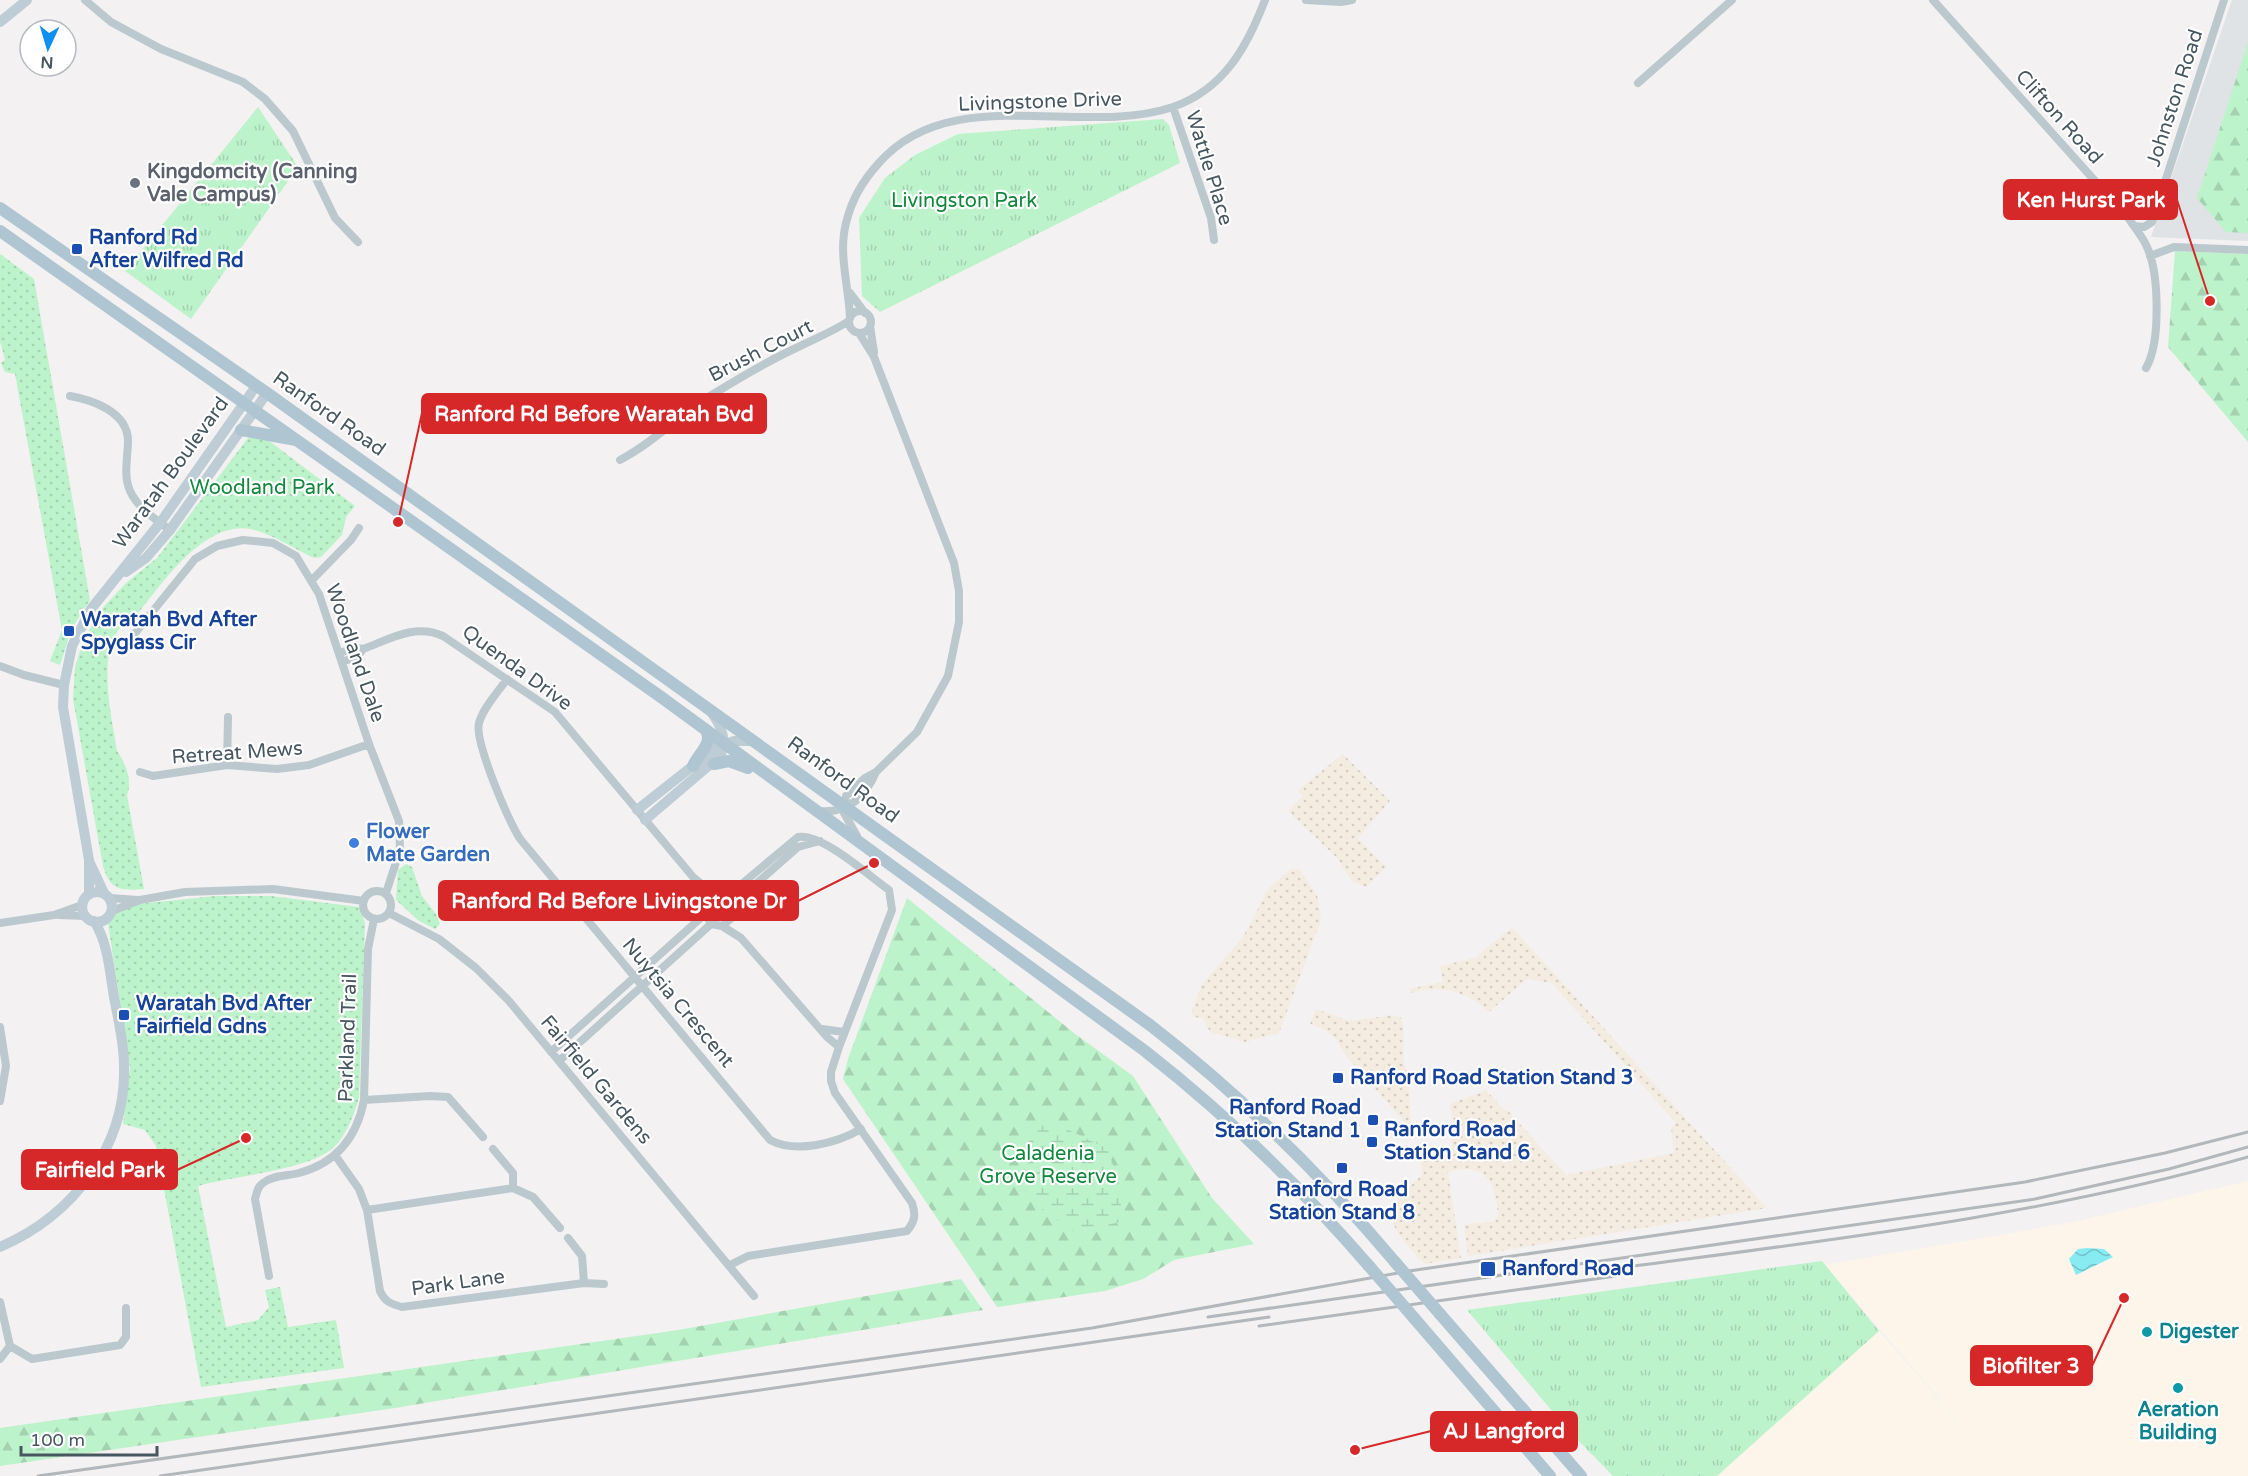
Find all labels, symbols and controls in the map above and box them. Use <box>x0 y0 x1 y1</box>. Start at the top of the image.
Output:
north arrow <box>18 18 78 78</box>
street label: Johnston Road <box>2142 26 2208 170</box>
text: N <box>40 52 54 72</box>
street label: Clifton Road <box>2010 65 2108 169</box>
street label: Livingstone Drive <box>958 87 1122 117</box>
street label: Wattle Place <box>1180 108 1238 228</box>
place label: Kingdomcity (Canning Vale Campus) <box>147 160 358 207</box>
marker: Kingdomcity (Canning Vale Campus) <box>128 176 142 190</box>
callout: Ken Hurst Park <box>2004 180 2177 219</box>
text: Ken Hurst Park <box>2017 188 2166 213</box>
park label: Livingston Park <box>891 189 1037 213</box>
place label: Ranford Rd After Wilfred Rd <box>89 226 244 273</box>
marker: Ranford Rd After Wilfred Rd <box>70 242 84 256</box>
street label: Brush Court <box>705 314 817 388</box>
street label: Ranford Road <box>268 366 390 462</box>
street label: Waratah Boulevard <box>108 392 234 554</box>
callout: Ranford Rd Before Waratah Bvd <box>422 394 766 433</box>
text: Ranford Rd Before Waratah Bvd <box>434 402 754 427</box>
park label: Woodland Park <box>189 476 335 500</box>
street label: Woodland Dale <box>320 581 390 725</box>
place label: Waratah Bvd After Spyglass Cir <box>81 608 257 655</box>
street label: Quenda Drive <box>457 620 577 716</box>
marker: Waratah Bvd After Spyglass Cir <box>62 624 76 638</box>
street label: Ranford Road <box>783 731 903 829</box>
street label: Retreat Mews <box>171 736 303 770</box>
place label: Flower Mate Garden <box>366 820 490 867</box>
marker: Flower Mate Garden <box>347 836 361 850</box>
callout: Ranford Rd Before Livingstone Dr <box>439 881 798 920</box>
text: Ranford Rd Before Livingstone Dr <box>451 889 788 914</box>
street label: Nuytsia Crescent <box>617 933 739 1073</box>
street label: Parkland Trail <box>334 973 362 1103</box>
place label: Waratah Bvd After Fairfield Gdns <box>136 992 312 1039</box>
marker: Waratah Bvd After Fairfield Gdns <box>117 1008 131 1022</box>
street label: Fairfield Gardens <box>535 1011 657 1149</box>
place label: Ranford Road Station Stand 3 <box>1350 1066 1633 1090</box>
marker: Ranford Road Station Stand 3 <box>1331 1071 1345 1085</box>
place label: Ranford Road Station Stand 1 <box>1215 1096 1361 1143</box>
marker: Ranford Road Station Stand 1 <box>1366 1113 1380 1127</box>
place label: Ranford Road Station Stand 6 <box>1384 1118 1530 1165</box>
marker: Ranford Road Station Stand 6 <box>1365 1135 1379 1149</box>
park label: Caladenia Grove Reserve <box>979 1142 1117 1189</box>
callout: Fairfield Park <box>22 1150 177 1189</box>
text: Fairfield Park <box>35 1158 166 1183</box>
marker: Ranford Road Station Stand 8 <box>1335 1161 1349 1175</box>
place label: Ranford Road Station Stand 8 <box>1269 1178 1415 1225</box>
place label: Ranford Road <box>1502 1257 1634 1281</box>
marker: Ranford Road <box>1479 1260 1497 1278</box>
street label: Park Lane <box>410 1265 506 1301</box>
place label: Digester <box>2159 1320 2239 1344</box>
marker: Digester <box>2140 1325 2154 1339</box>
callout: Biofilter 3 <box>1971 1346 2092 1385</box>
text: Biofilter 3 <box>1982 1354 2080 1379</box>
marker: Aeration Building <box>2171 1381 2185 1395</box>
place label: Aeration Building <box>2137 1398 2219 1445</box>
callout: AJ Langford <box>1431 1412 1577 1451</box>
scale bar <box>21 1419 158 1457</box>
text: AJ Langford <box>1443 1419 1565 1444</box>
text: 100 m <box>30 1429 85 1451</box>

